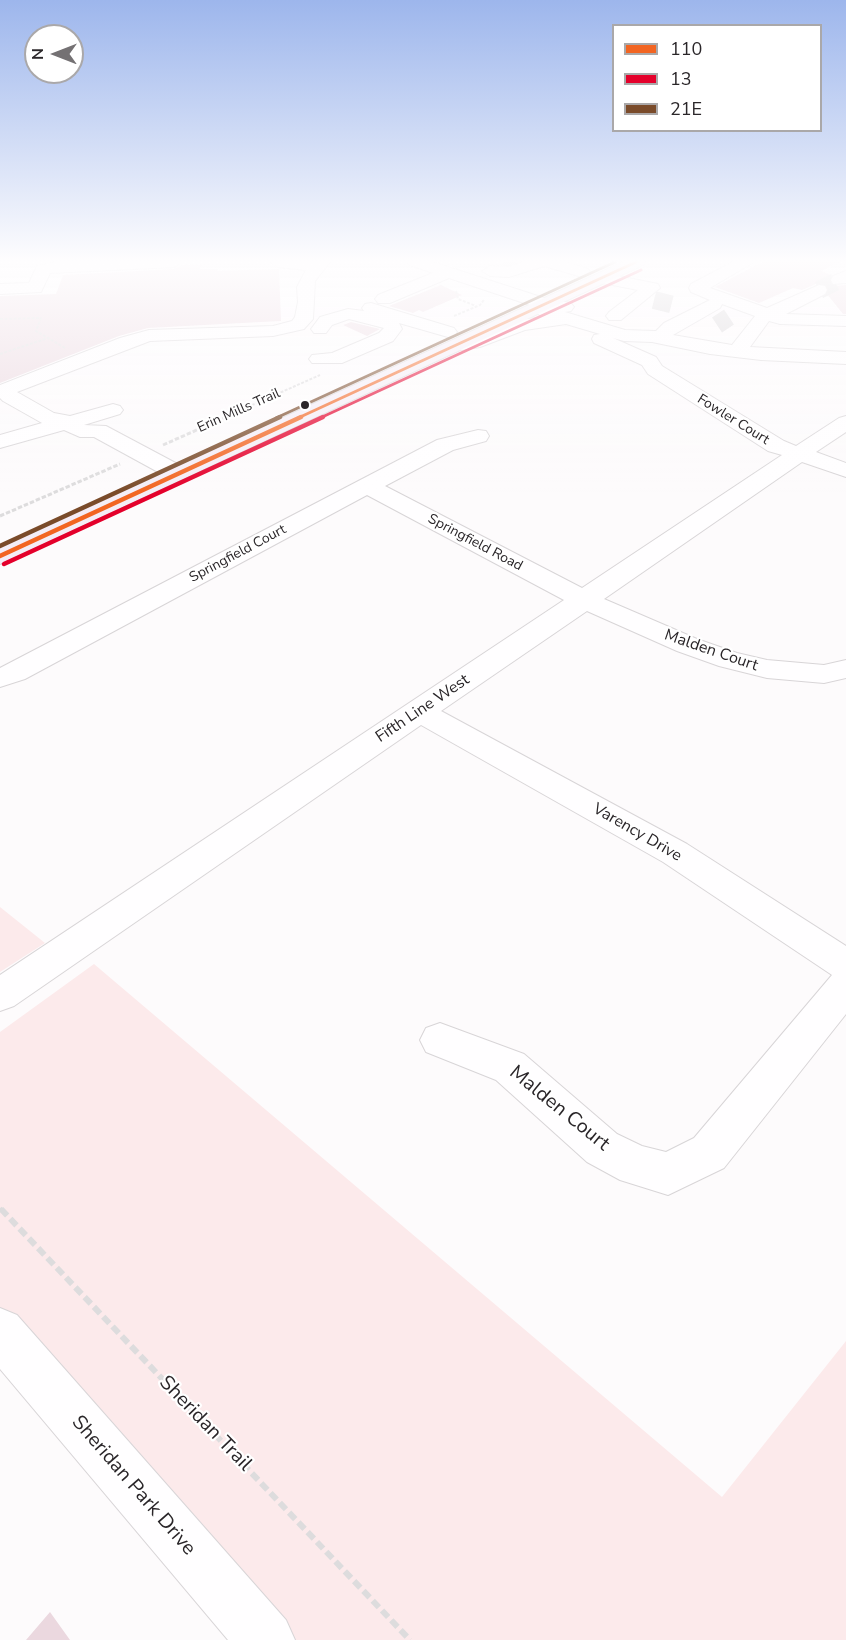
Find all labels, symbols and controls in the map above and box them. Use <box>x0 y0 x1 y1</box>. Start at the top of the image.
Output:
north arrow <box>24 24 84 84</box>
legend <box>612 24 822 132</box>
text: 110 <box>670 37 702 61</box>
text: N <box>27 48 49 60</box>
text: 13 <box>670 67 692 91</box>
text: 21E <box>670 97 702 121</box>
street label: Erin Mills Trail <box>195 385 283 437</box>
street label: Fowler Court <box>694 391 772 449</box>
unlabelled marker <box>299 399 311 411</box>
street label: Springfield Road <box>425 511 525 575</box>
street label: Springfield Court <box>187 521 289 587</box>
street label: Malden Court <box>662 626 760 676</box>
street label: Fifth Line West <box>373 671 473 747</box>
street label: Varency Drive <box>589 800 685 866</box>
street label: Malden Court <box>504 1061 614 1157</box>
street label: Sheridan Trail <box>153 1371 257 1477</box>
street label: Sheridan Park Drive <box>66 1411 200 1561</box>

